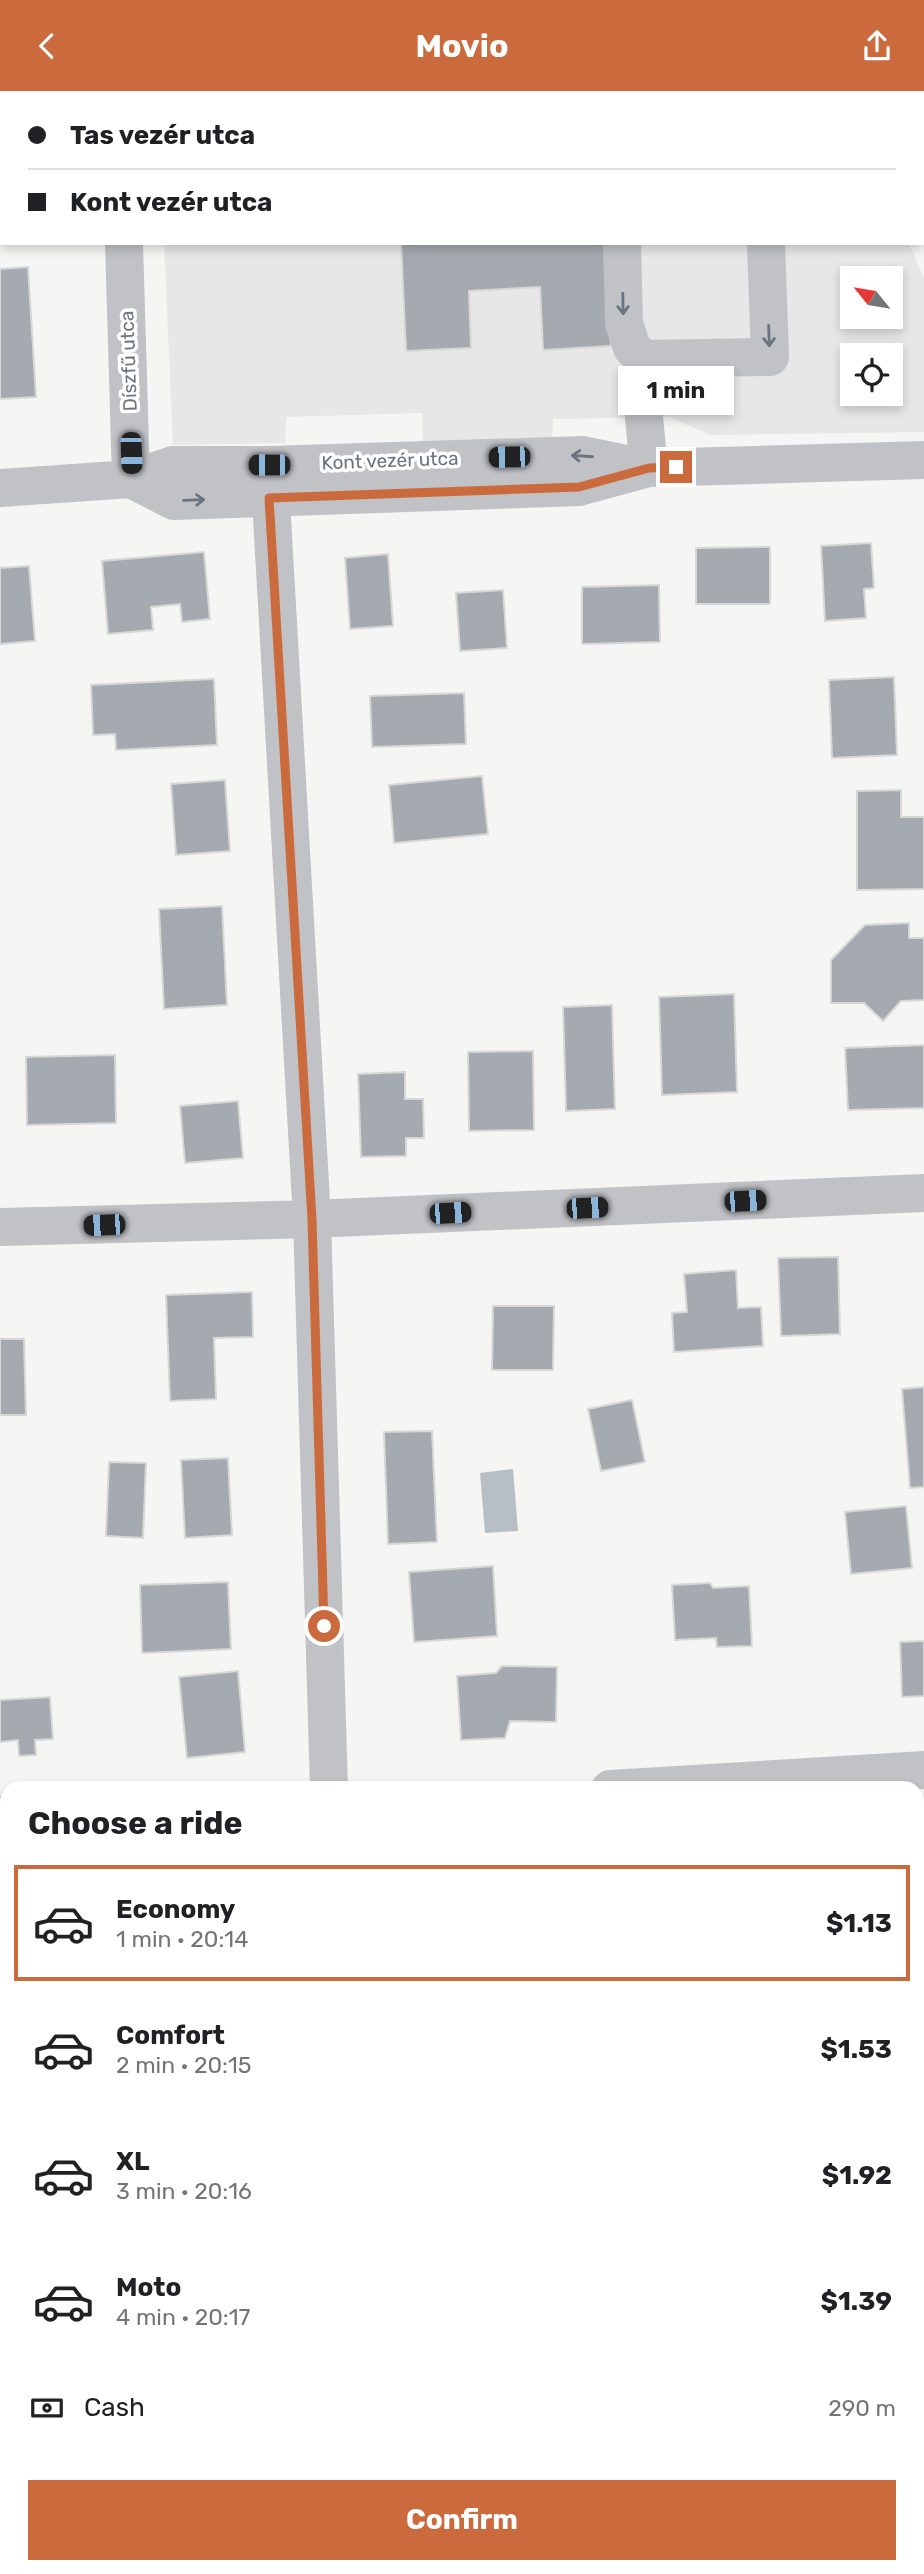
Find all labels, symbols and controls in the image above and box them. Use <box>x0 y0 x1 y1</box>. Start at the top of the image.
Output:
icon: back <box>28 27 66 65</box>
text: Movio <box>415 27 509 65</box>
icon: share <box>858 27 896 65</box>
text: Tas vezér utca <box>70 120 255 151</box>
text: Kont vezér utca <box>70 187 272 218</box>
north arrow <box>840 266 903 329</box>
map controls <box>840 266 903 406</box>
one-way arrow <box>616 293 630 316</box>
street label: Díszfű utca <box>115 310 142 412</box>
one-way arrow <box>763 324 776 347</box>
button: locate <box>840 343 903 406</box>
callout: 1 min <box>618 365 734 415</box>
text: 1 min <box>647 376 705 404</box>
car <box>120 432 143 474</box>
car <box>488 446 531 468</box>
street label: Kont vezér utca <box>321 447 459 474</box>
one-way arrow <box>571 449 594 462</box>
route end <box>660 451 692 483</box>
car <box>249 455 291 476</box>
one-way arrow <box>183 494 206 507</box>
car <box>724 1189 767 1213</box>
car <box>566 1196 609 1220</box>
car <box>429 1201 472 1225</box>
car <box>83 1214 126 1236</box>
route start <box>308 1610 340 1642</box>
text: Choose a ride <box>28 1804 242 1842</box>
icon: car <box>32 1892 95 1955</box>
text: Economy <box>116 1894 235 1925</box>
text: $1.13 <box>826 1908 892 1939</box>
text: 1 min · 20:14 <box>116 1925 248 1953</box>
icon: car <box>32 2018 95 2081</box>
text: Comfort <box>116 2020 225 2051</box>
text: $1.53 <box>820 2034 892 2065</box>
text: 2 min · 20:15 <box>116 2051 251 2079</box>
icon: car <box>32 2144 95 2207</box>
text: XL <box>116 2146 149 2177</box>
text: $1.92 <box>822 2160 892 2191</box>
text: 3 min · 20:16 <box>116 2177 252 2205</box>
icon: car <box>32 2270 95 2333</box>
text: Moto <box>116 2272 181 2303</box>
text: $1.39 <box>821 2286 892 2317</box>
text: 4 min · 20:17 <box>116 2303 250 2331</box>
icon: cash <box>28 2389 66 2427</box>
text: Cash <box>84 2392 145 2423</box>
text: 290 m <box>828 2394 896 2422</box>
button: Confirm <box>28 2480 896 2560</box>

